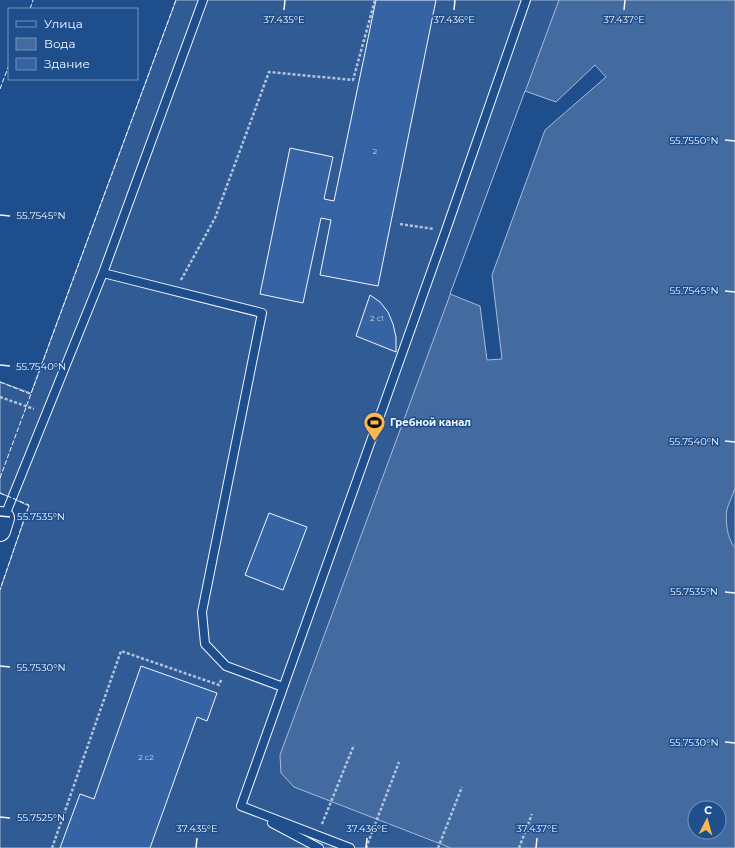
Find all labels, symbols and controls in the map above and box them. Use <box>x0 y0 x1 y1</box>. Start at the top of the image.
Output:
legend <box>8 8 138 80</box>
text: 37.435°E <box>263 13 305 26</box>
text: 37.436°E <box>433 13 475 26</box>
text: 37.437°E <box>603 13 645 26</box>
text: Улица <box>44 16 83 31</box>
text: Вода <box>44 36 75 51</box>
text: Здание <box>44 56 90 71</box>
text: 55.7550°N <box>669 134 719 147</box>
house number: 2 <box>373 146 378 156</box>
text: 55.7545°N <box>16 209 66 222</box>
text: 55.7545°N <box>669 284 719 297</box>
house number: 2 с1 <box>370 313 384 323</box>
text: 55.7540°N <box>16 360 66 373</box>
sports icon: Гребной канал <box>361 409 387 442</box>
place label: Гребной канал <box>390 416 471 429</box>
text: 55.7540°N <box>669 435 719 448</box>
text: 55.7535°N <box>17 510 65 523</box>
text: 55.7535°N <box>670 585 718 598</box>
text: 55.7530°N <box>16 661 66 674</box>
text: 55.7530°N <box>669 736 719 749</box>
house number: 2 с2 <box>138 752 154 762</box>
north arrow <box>687 800 727 840</box>
text: С <box>703 803 713 817</box>
text: 55.7525°N <box>17 811 65 824</box>
text: 37.435°E <box>176 822 218 835</box>
text: 37.436°E <box>346 822 388 835</box>
text: 37.437°E <box>516 822 558 835</box>

